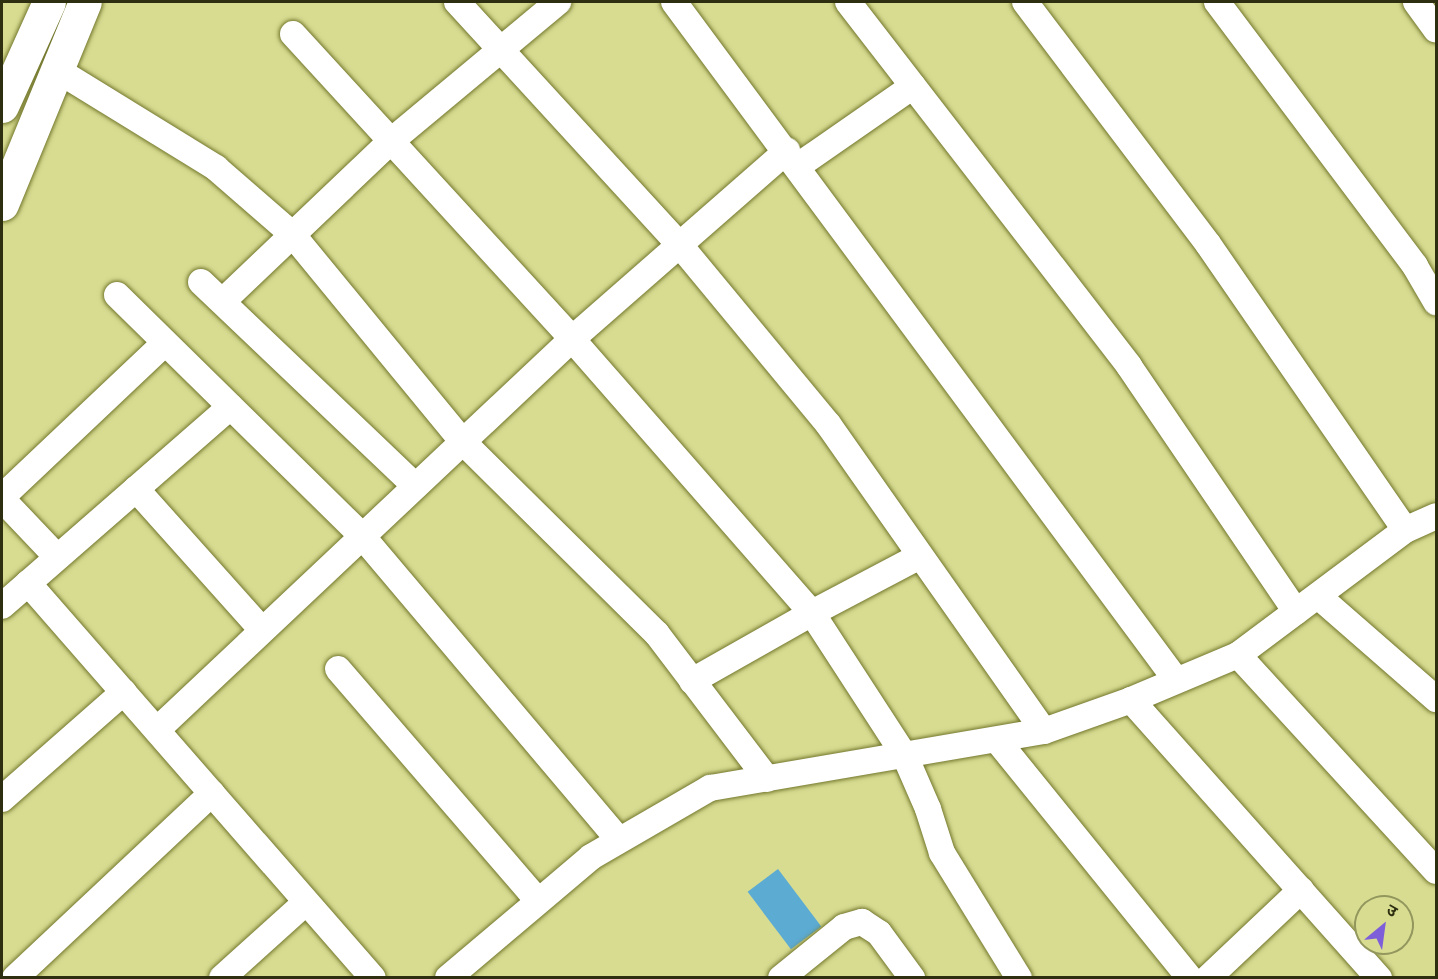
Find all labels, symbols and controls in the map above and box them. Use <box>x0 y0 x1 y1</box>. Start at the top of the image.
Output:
north arrow <box>1354 895 1414 955</box>
text: उ <box>1383 899 1401 922</box>

